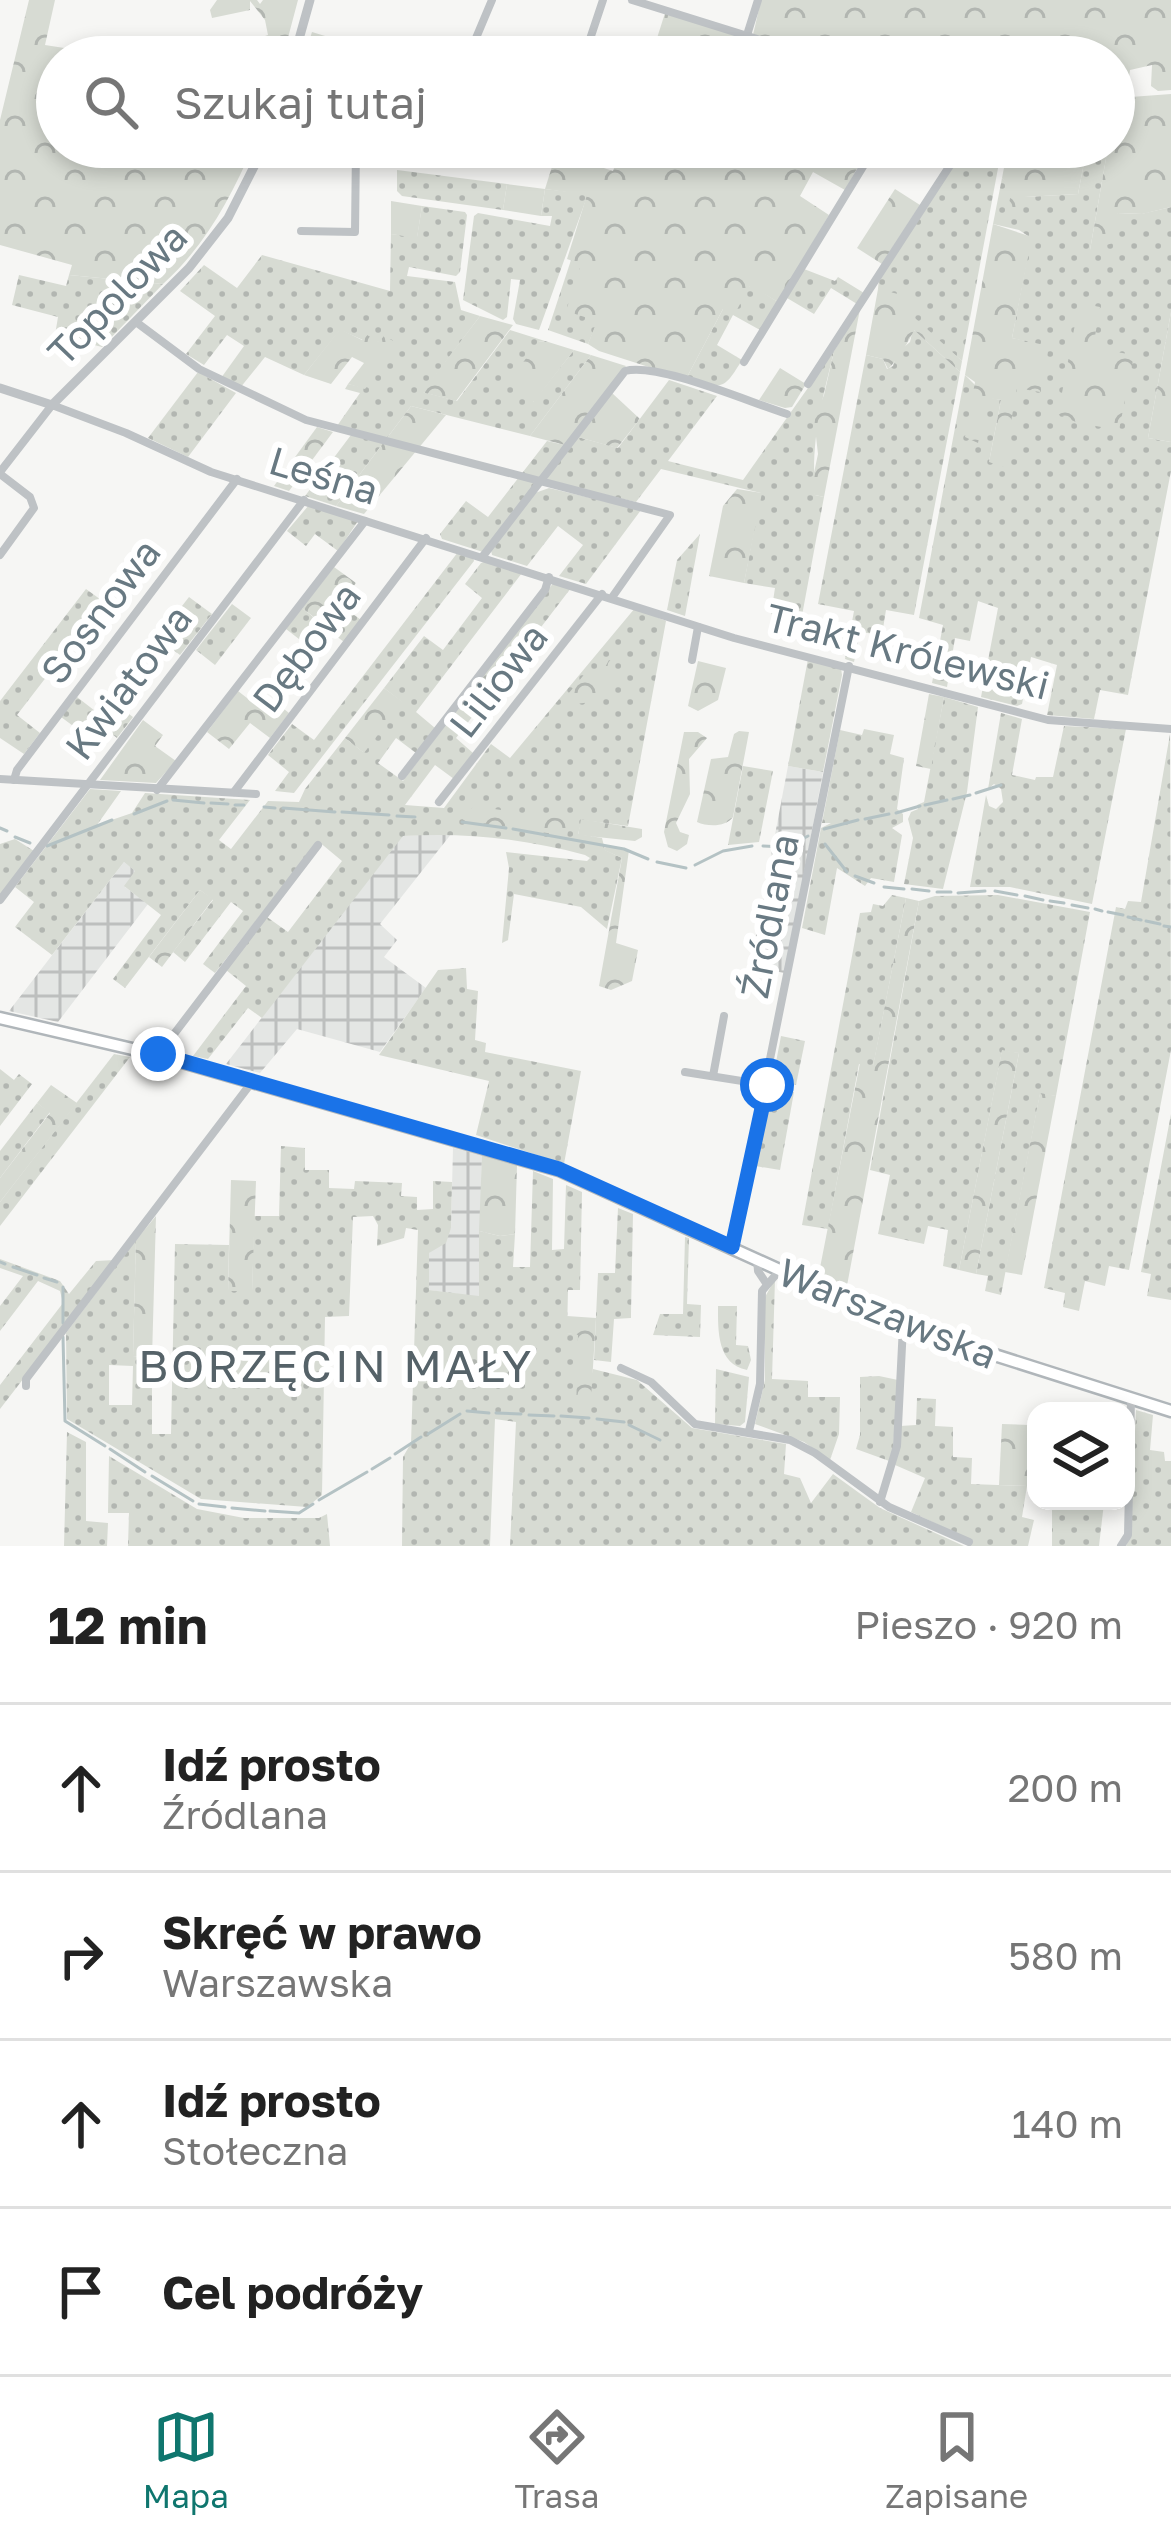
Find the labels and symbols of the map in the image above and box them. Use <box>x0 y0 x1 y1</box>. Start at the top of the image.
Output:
street label: Topolowa <box>38 213 196 375</box>
street label: Leśna <box>264 436 384 514</box>
street label: Sosnowa <box>30 529 170 693</box>
street label: Dębowa <box>242 573 370 721</box>
street label: Trakt Królewski <box>762 593 1054 709</box>
street label: Kwiatowa <box>55 596 201 768</box>
street label: Liliowa <box>439 614 557 746</box>
street label: Źródlana <box>730 830 808 1002</box>
route end <box>131 1027 185 1081</box>
route start <box>740 1058 794 1112</box>
street label: Warszawska <box>772 1248 1004 1378</box>
district label: BORZĘCIN MAŁY <box>138 1338 534 1392</box>

